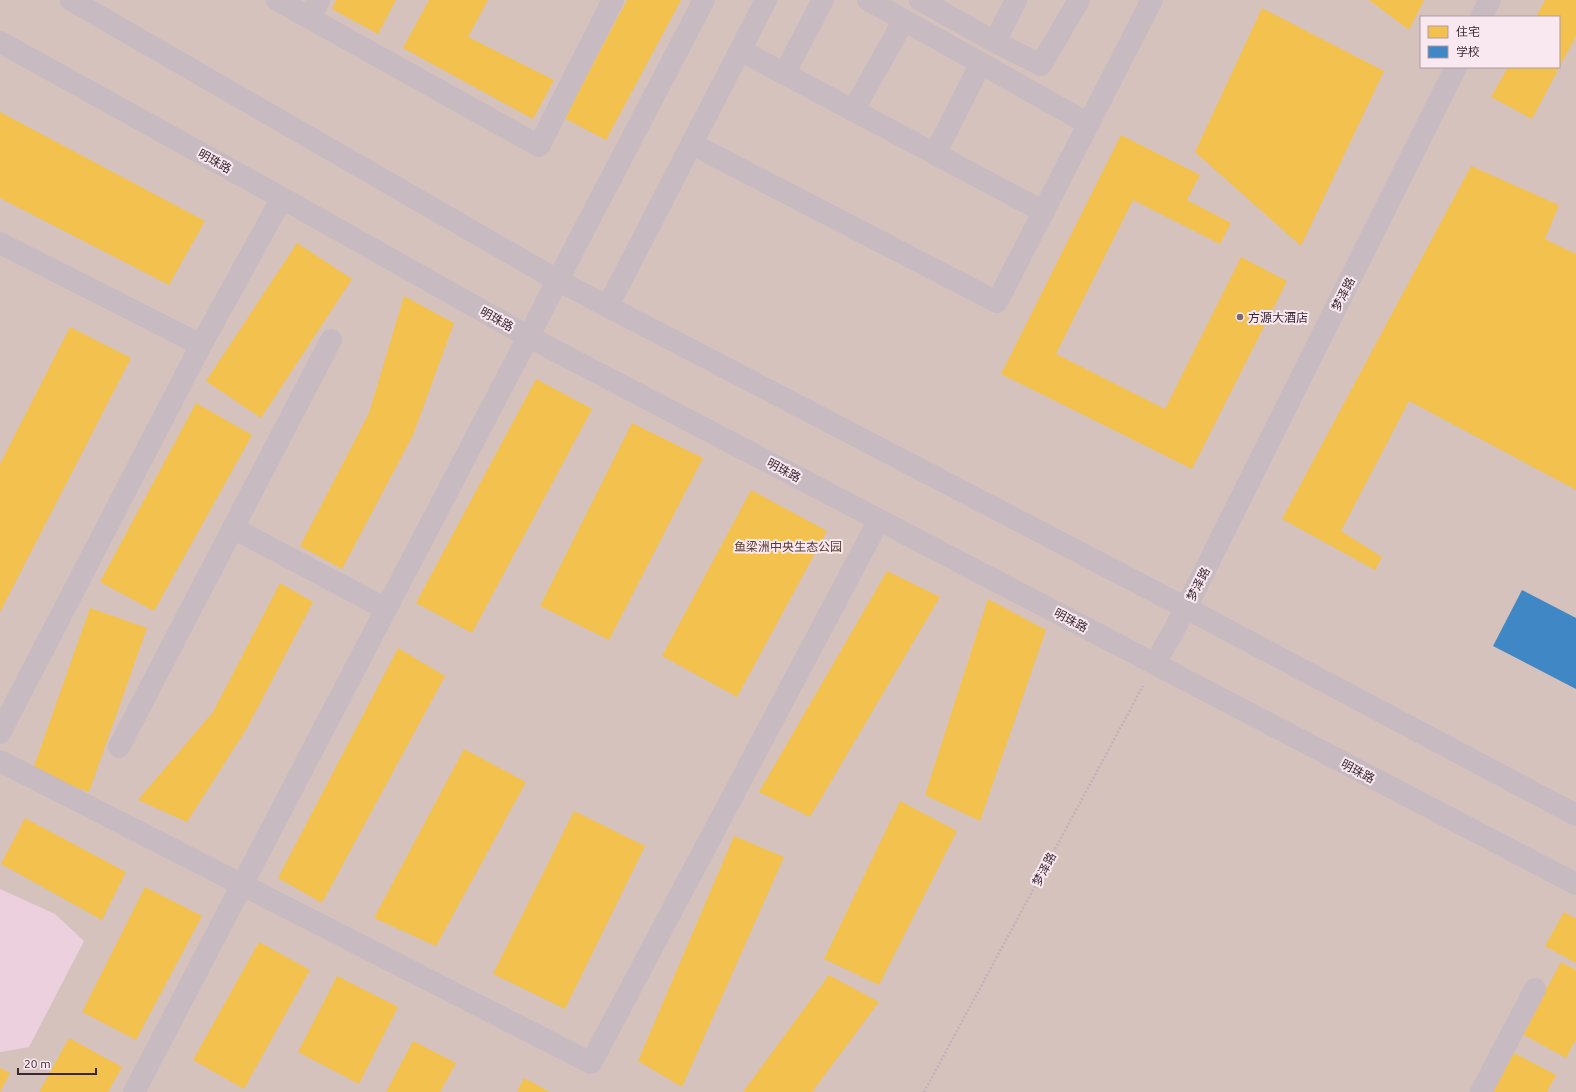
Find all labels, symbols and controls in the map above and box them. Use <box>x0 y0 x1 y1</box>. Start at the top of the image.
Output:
legend <box>1420 16 1560 68</box>
text: 住宅 <box>1456 25 1480 38</box>
text: 学校 <box>1456 45 1480 58</box>
street label: 明珠路 <box>196 147 234 175</box>
street label: 梦泽路 <box>1329 275 1357 313</box>
street label: 明珠路 <box>478 305 516 333</box>
place label: 方源大酒店 <box>1248 311 1308 324</box>
marker: 方源大酒店 <box>1235 312 1245 322</box>
street label: 明珠路 <box>765 456 803 484</box>
park label: 鱼梁洲中央生态公园 <box>734 540 842 553</box>
street label: 梦泽路 <box>1184 565 1212 603</box>
street label: 明珠路 <box>1052 606 1090 634</box>
street label: 明珠路 <box>1339 757 1377 785</box>
street label: 梦泽路 <box>1030 850 1058 888</box>
scale bar <box>18 1050 96 1076</box>
text: 20 m <box>24 1057 51 1070</box>

